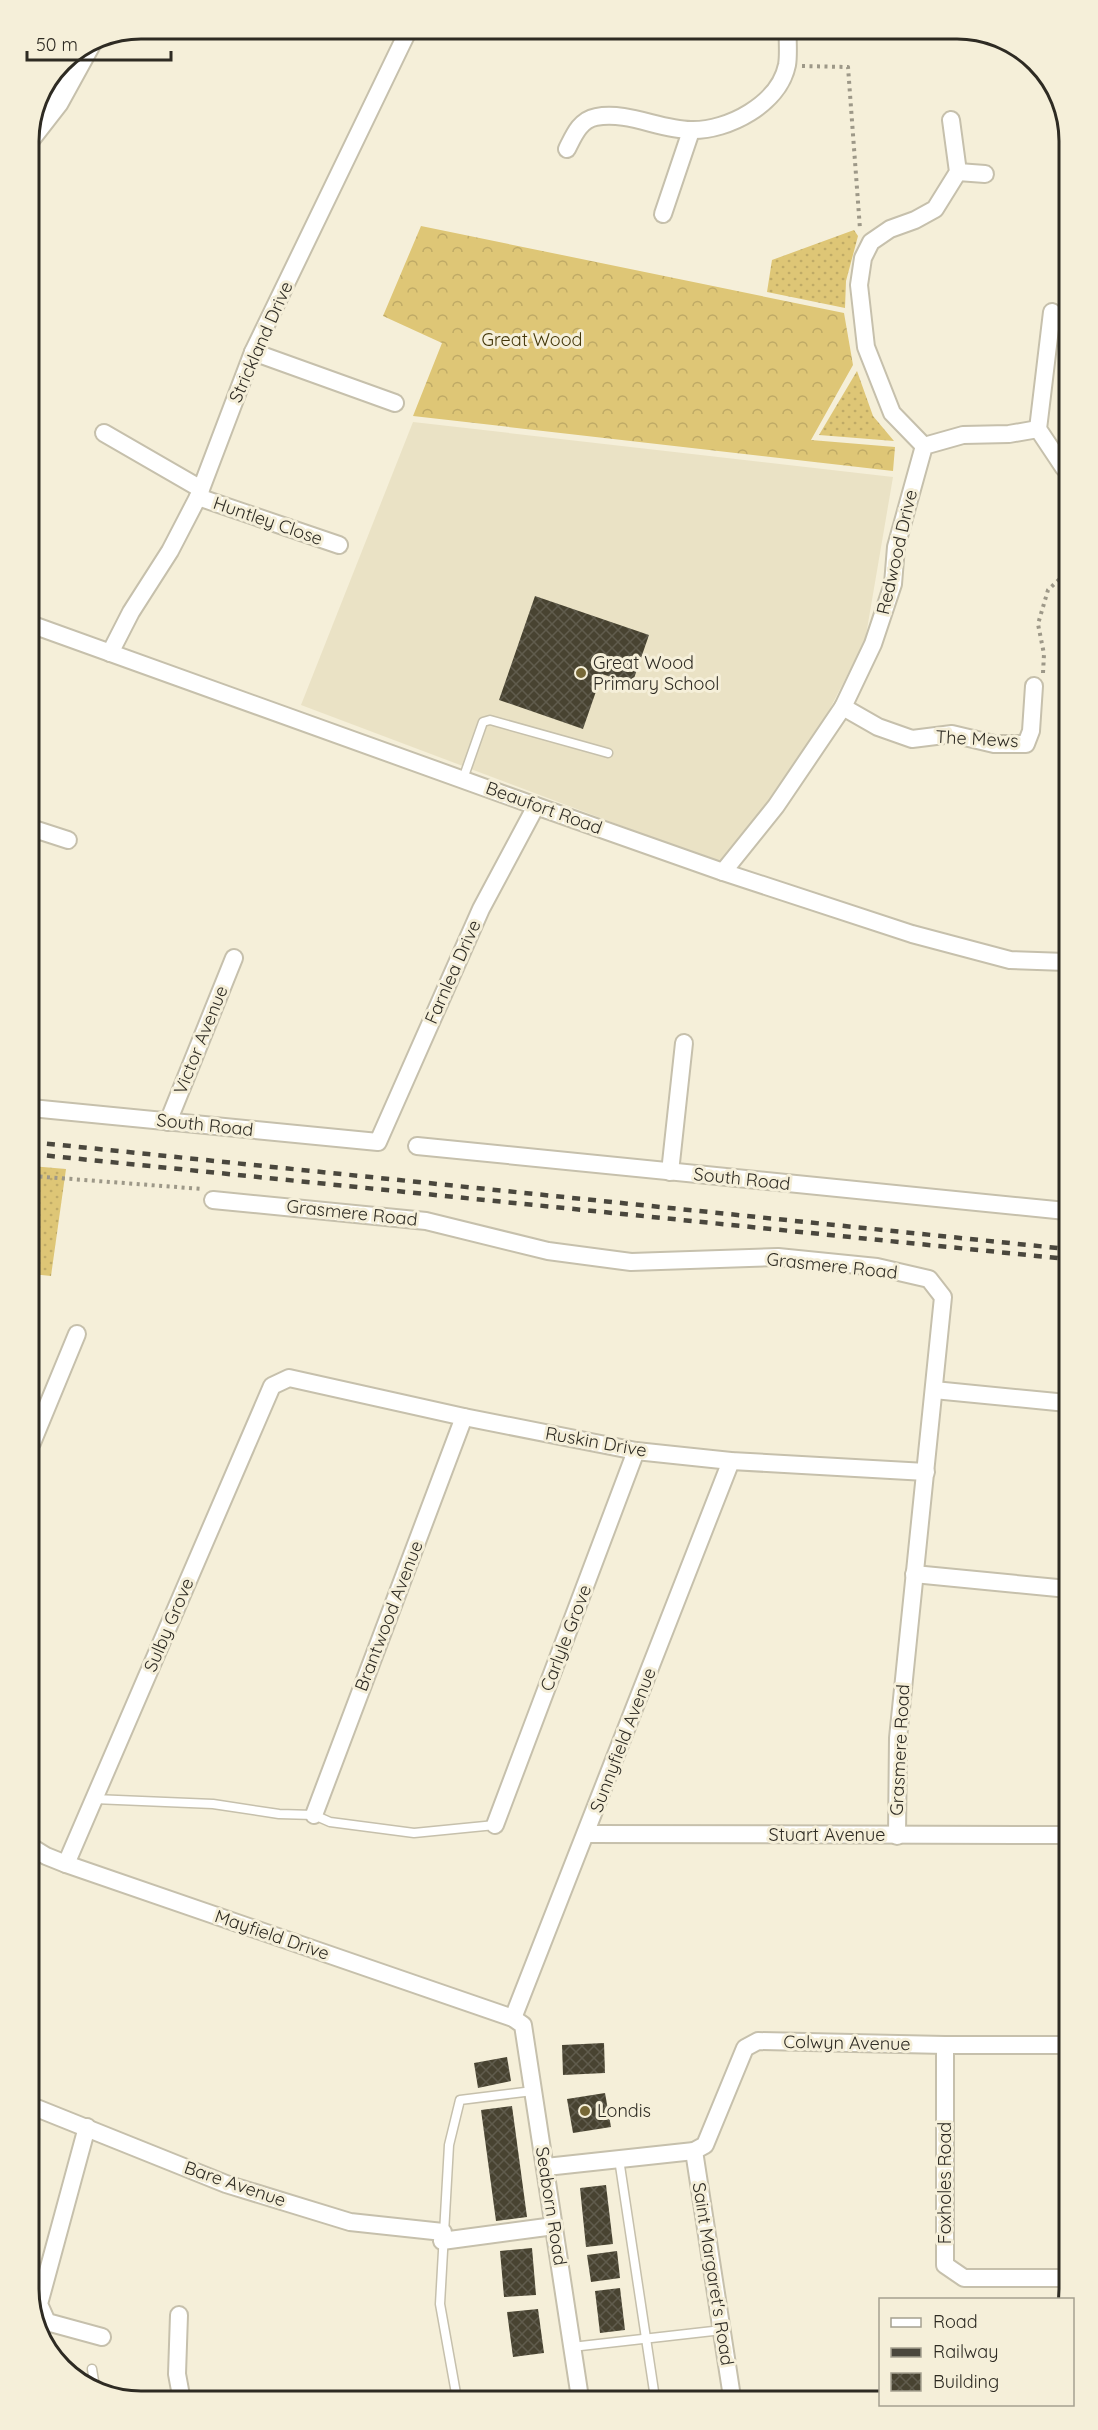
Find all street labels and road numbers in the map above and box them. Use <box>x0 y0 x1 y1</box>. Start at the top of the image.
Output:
street label: Strickland Drive <box>224 278 298 406</box>
street label: Redwood Drive <box>871 487 922 617</box>
street label: Huntley Close <box>210 491 326 550</box>
street label: The Mews <box>935 725 1019 752</box>
street label: Beaufort Road <box>483 776 606 839</box>
street label: Farnlea Drive <box>419 916 486 1027</box>
street label: Victor Avenue <box>168 982 233 1098</box>
street label: South Road <box>156 1108 255 1141</box>
street label: South Road <box>693 1162 792 1195</box>
street label: Grasmere Road <box>285 1194 419 1231</box>
street label: Grasmere Road <box>765 1247 899 1284</box>
street label: Ruskin Drive <box>544 1421 649 1462</box>
street label: Brantwood Avenue <box>349 1537 428 1694</box>
street label: Sulby Grove <box>138 1574 199 1675</box>
street label: Carlyle Grove <box>535 1581 596 1694</box>
street label: Sunnyfield Avenue <box>584 1664 661 1815</box>
street label: Grasmere Road <box>885 1684 914 1816</box>
street label: Stuart Avenue <box>769 1823 885 1846</box>
street label: Mayfield Drive <box>212 1904 332 1965</box>
street label: Colwyn Avenue <box>783 2030 911 2055</box>
street label: Foxholes Road <box>933 2122 956 2244</box>
street label: Seaborn Road <box>531 2145 572 2267</box>
street label: Bare Avenue <box>181 2155 289 2212</box>
street label: Saint Margaret's Road <box>688 2181 739 2367</box>

